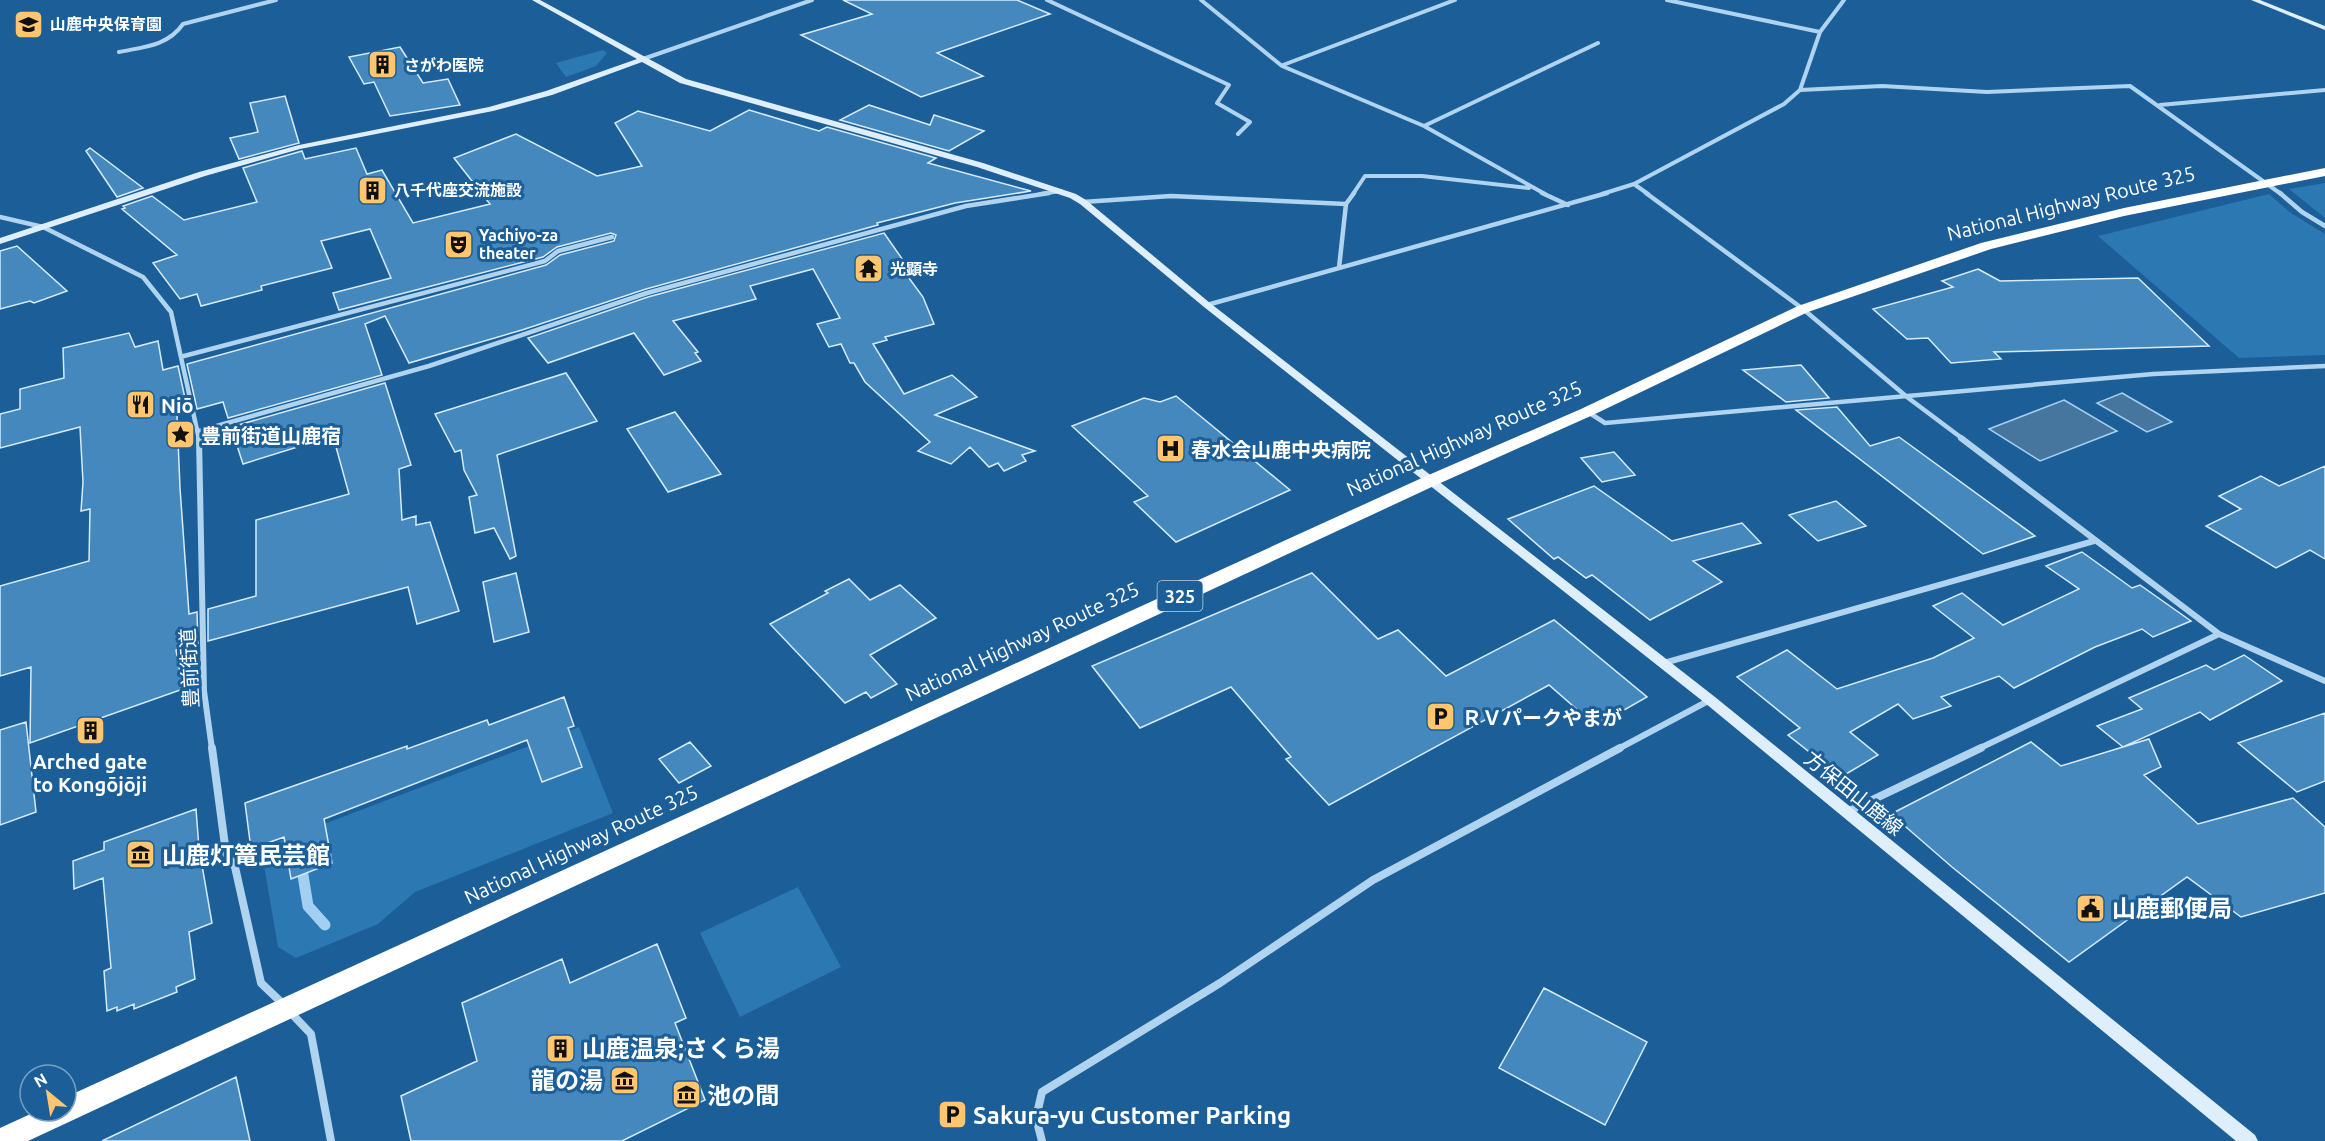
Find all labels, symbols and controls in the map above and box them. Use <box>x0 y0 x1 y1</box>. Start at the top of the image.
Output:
school or university icon: 山鹿中央保育園 <box>13 8 45 40</box>
place label: 山鹿中央保育園 <box>50 15 162 33</box>
building icon: さがわ医院 <box>367 49 399 81</box>
place label: さがわ医院 <box>404 56 484 74</box>
street label: National Highway Route 325 <box>1945 161 2197 245</box>
building icon: 八千代座交流施設 <box>357 174 389 206</box>
place label: 八千代座交流施設 <box>394 181 522 199</box>
place label: Yachiyo-za theater <box>479 226 558 262</box>
theatre icon: Yachiyo-za theater <box>442 228 474 260</box>
temple icon: 光顕寺 <box>853 253 885 285</box>
place label: 光顕寺 <box>890 260 938 278</box>
street label: National Highway Route 325 <box>1343 376 1585 500</box>
restaurant icon: Niō <box>124 389 156 421</box>
place label: Niō <box>161 394 194 417</box>
place icon: 豊前街道山鹿宿 <box>164 419 196 451</box>
place label: 豊前街道山鹿宿 <box>201 424 341 447</box>
hospital icon: 春水会山鹿中央病院 <box>1154 433 1186 465</box>
place label: 春水会山鹿中央病院 <box>1191 438 1371 461</box>
street label: National Highway Route 325 <box>902 577 1142 705</box>
road number: 325 <box>1158 581 1202 611</box>
street label: 豊前街道 <box>175 627 203 709</box>
parking icon: ＲＶパークやまが <box>1425 701 1457 733</box>
place label: ＲＶパークやまが <box>1462 706 1622 729</box>
building icon: Arched gate to Kongōjōji <box>74 714 106 746</box>
street label: 方保田山鹿線 <box>1800 746 1908 840</box>
place label: Arched gate to Kongōjōji <box>33 750 147 796</box>
street label: National Highway Route 325 <box>461 780 701 908</box>
museum icon: 山鹿灯篭民芸館 <box>125 839 157 871</box>
place label: 山鹿灯篭民芸館 <box>162 842 330 869</box>
public building icon: 山鹿郵便局 <box>2075 892 2107 924</box>
place label: 山鹿郵便局 <box>2112 895 2232 922</box>
building icon: 山鹿温泉;さくら湯 <box>545 1032 577 1064</box>
place label: 山鹿温泉;さくら湯 <box>582 1035 780 1062</box>
north arrow <box>18 1063 78 1123</box>
museum icon: 龍の湯 <box>608 1064 640 1096</box>
place label: 龍の湯 <box>531 1067 603 1094</box>
text: N <box>31 1069 50 1091</box>
museum icon: 池の間 <box>670 1079 702 1111</box>
place label: 池の間 <box>707 1082 779 1109</box>
parking icon: Sakura-yu Customer Parking <box>936 1099 968 1131</box>
place label: Sakura-yu Customer Parking <box>973 1102 1291 1129</box>

